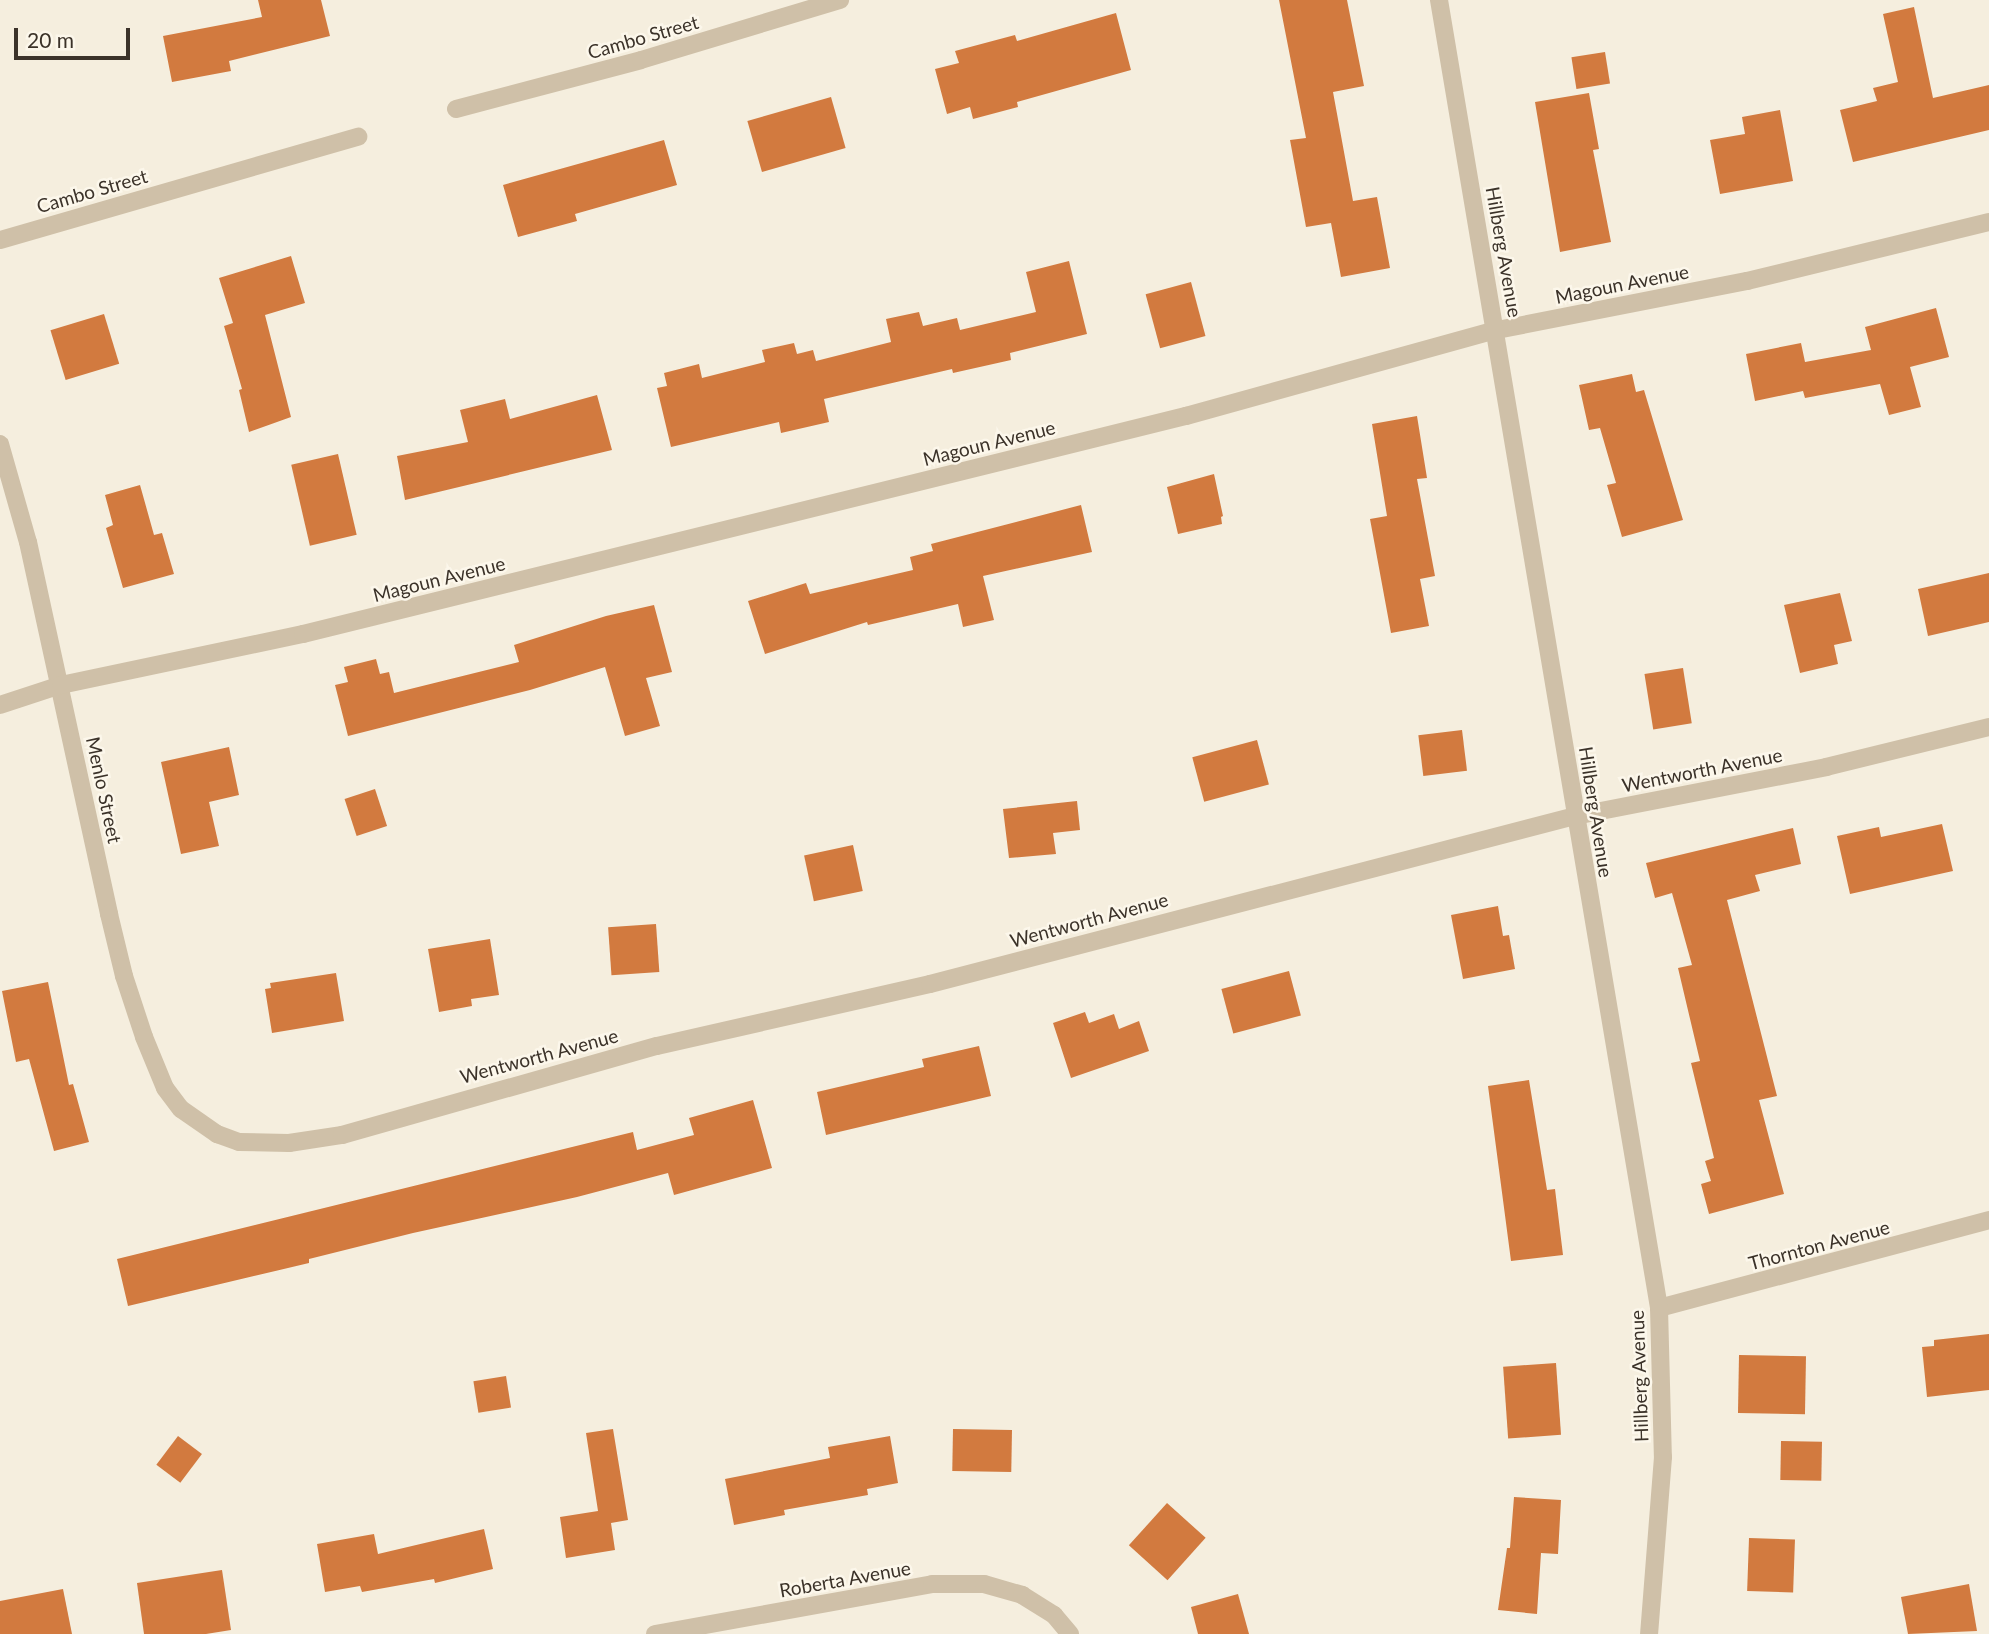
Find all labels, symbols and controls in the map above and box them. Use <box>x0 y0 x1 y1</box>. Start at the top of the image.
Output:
street label: Cambo Street <box>585 10 701 64</box>
scale bar <box>18 14 133 58</box>
text: 20 m <box>27 27 74 52</box>
street label: Cambo Street <box>34 164 150 218</box>
street label: Hillberg Avenue <box>1481 185 1527 319</box>
street label: Magoun Avenue <box>1553 260 1691 308</box>
street label: Magoun Avenue <box>920 415 1058 471</box>
street label: Magoun Avenue <box>370 551 508 607</box>
street label: Menlo Street <box>82 735 126 845</box>
street label: Wentworth Avenue <box>1620 743 1784 797</box>
street label: Hillberg Avenue <box>1574 745 1618 879</box>
street label: Wentworth Avenue <box>1007 888 1171 952</box>
street label: Wentworth Avenue <box>457 1024 621 1088</box>
street label: Thornton Avenue <box>1746 1215 1892 1275</box>
street label: Hillberg Avenue <box>1625 1309 1653 1443</box>
street label: Roberta Avenue <box>777 1556 913 1602</box>

